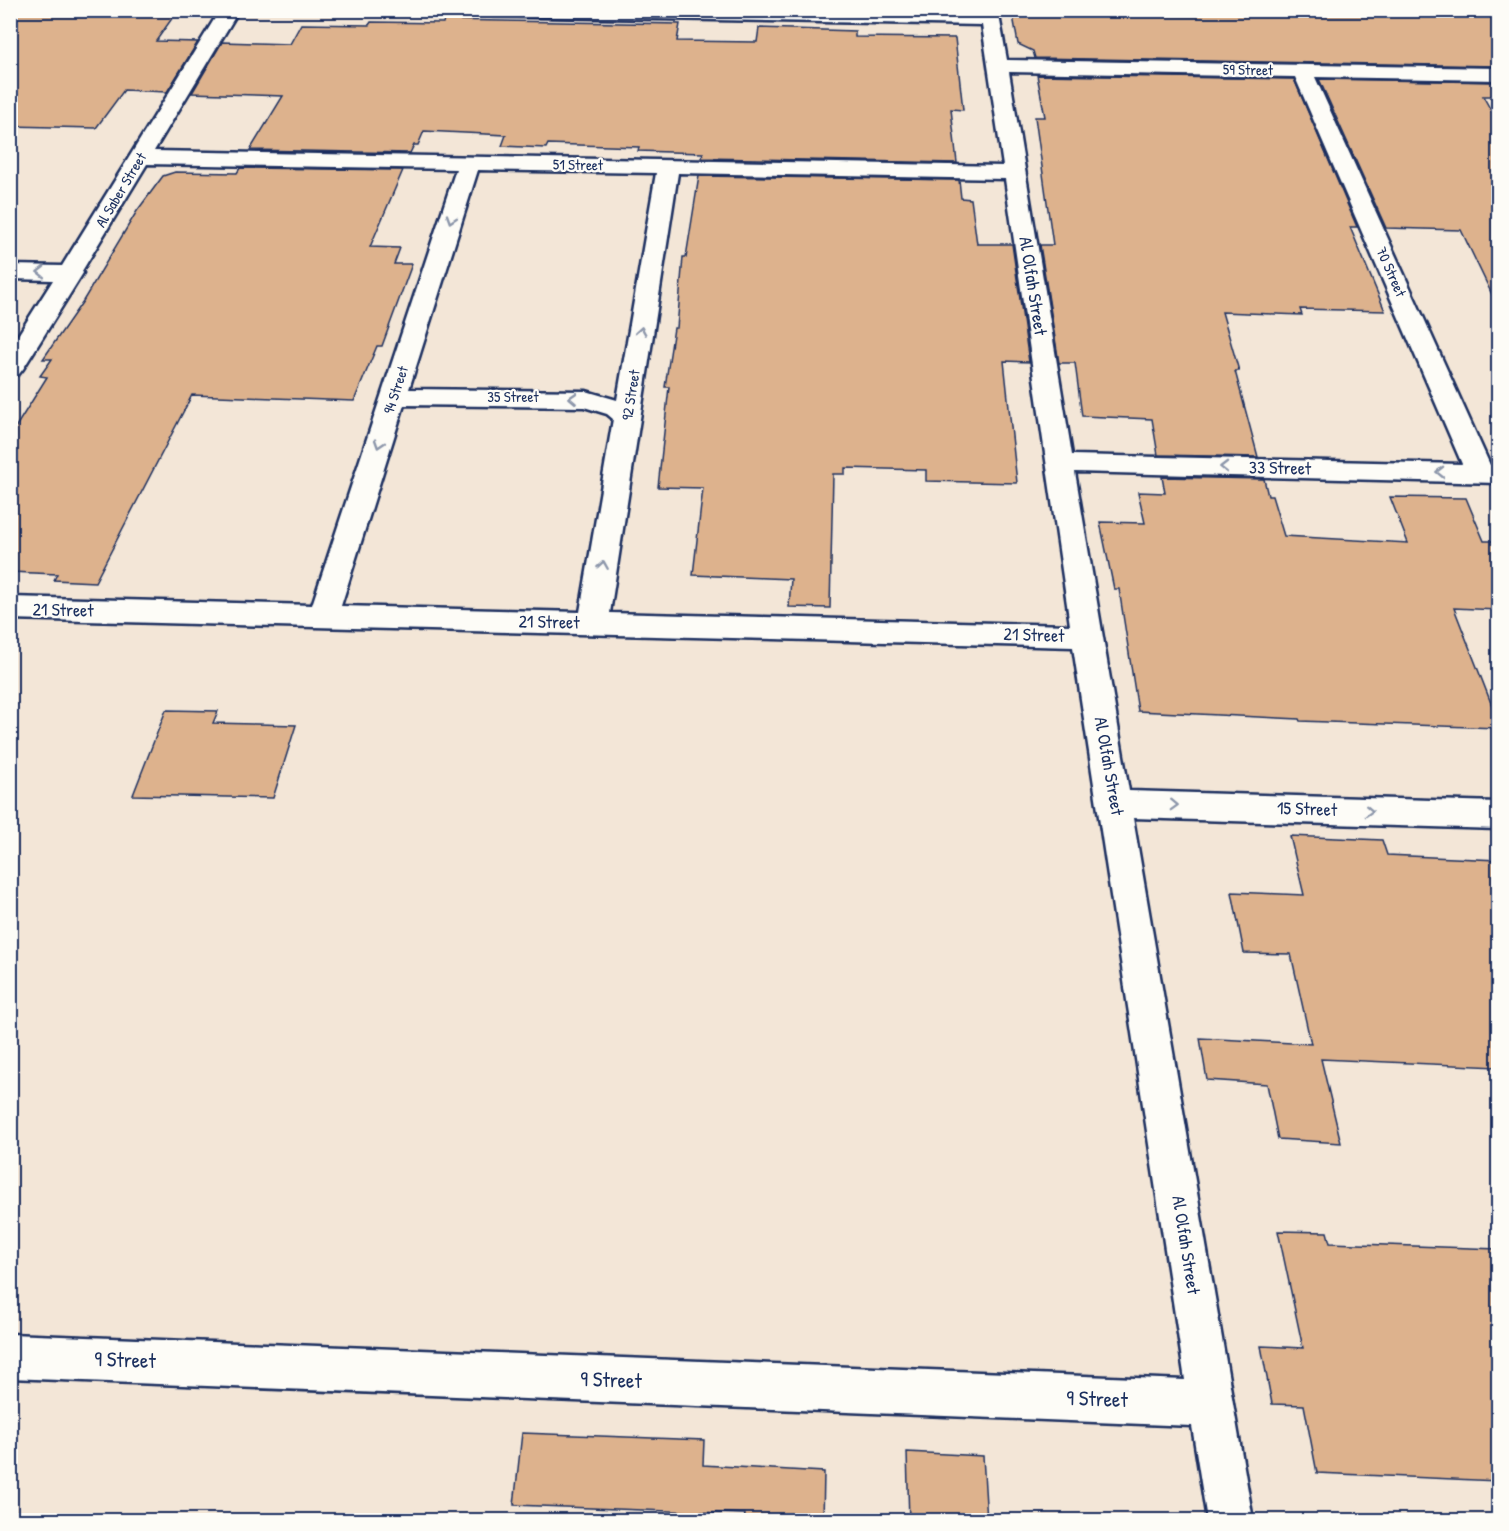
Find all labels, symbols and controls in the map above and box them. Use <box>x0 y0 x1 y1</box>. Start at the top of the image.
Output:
street label: 59 Street <box>1223 59 1274 80</box>
street label: Al Saber Street <box>90 148 152 231</box>
street label: 51 Street <box>553 154 604 175</box>
one-way arrow <box>446 213 459 224</box>
street label: Al Olfah Street <box>1013 235 1054 338</box>
street label: 70 Street <box>1371 244 1412 301</box>
one-way arrow <box>36 266 45 279</box>
one-way arrow <box>635 327 647 336</box>
street label: 94 Street <box>378 362 413 417</box>
street label: 92 Street <box>616 367 645 422</box>
street label: 35 Street <box>487 386 540 407</box>
one-way arrow <box>569 391 578 404</box>
one-way arrow <box>373 438 386 449</box>
street label: 33 Street <box>1249 454 1312 481</box>
one-way arrow <box>1220 461 1229 473</box>
one-way arrow <box>1436 466 1445 478</box>
one-way arrow <box>596 560 608 570</box>
street label: 21 Street <box>32 596 95 623</box>
street label: 21 Street <box>518 608 581 635</box>
street label: 21 Street <box>1003 621 1066 648</box>
street label: Al Olfah Street <box>1089 715 1131 818</box>
street label: 15 Street <box>1276 795 1338 822</box>
one-way arrow <box>1169 799 1178 811</box>
one-way arrow <box>1364 804 1373 817</box>
street label: Al Olfah Street <box>1166 1194 1207 1297</box>
street label: 9 Street <box>94 1344 157 1375</box>
street label: 9 Street <box>580 1364 643 1395</box>
street label: 9 Street <box>1066 1383 1129 1414</box>

